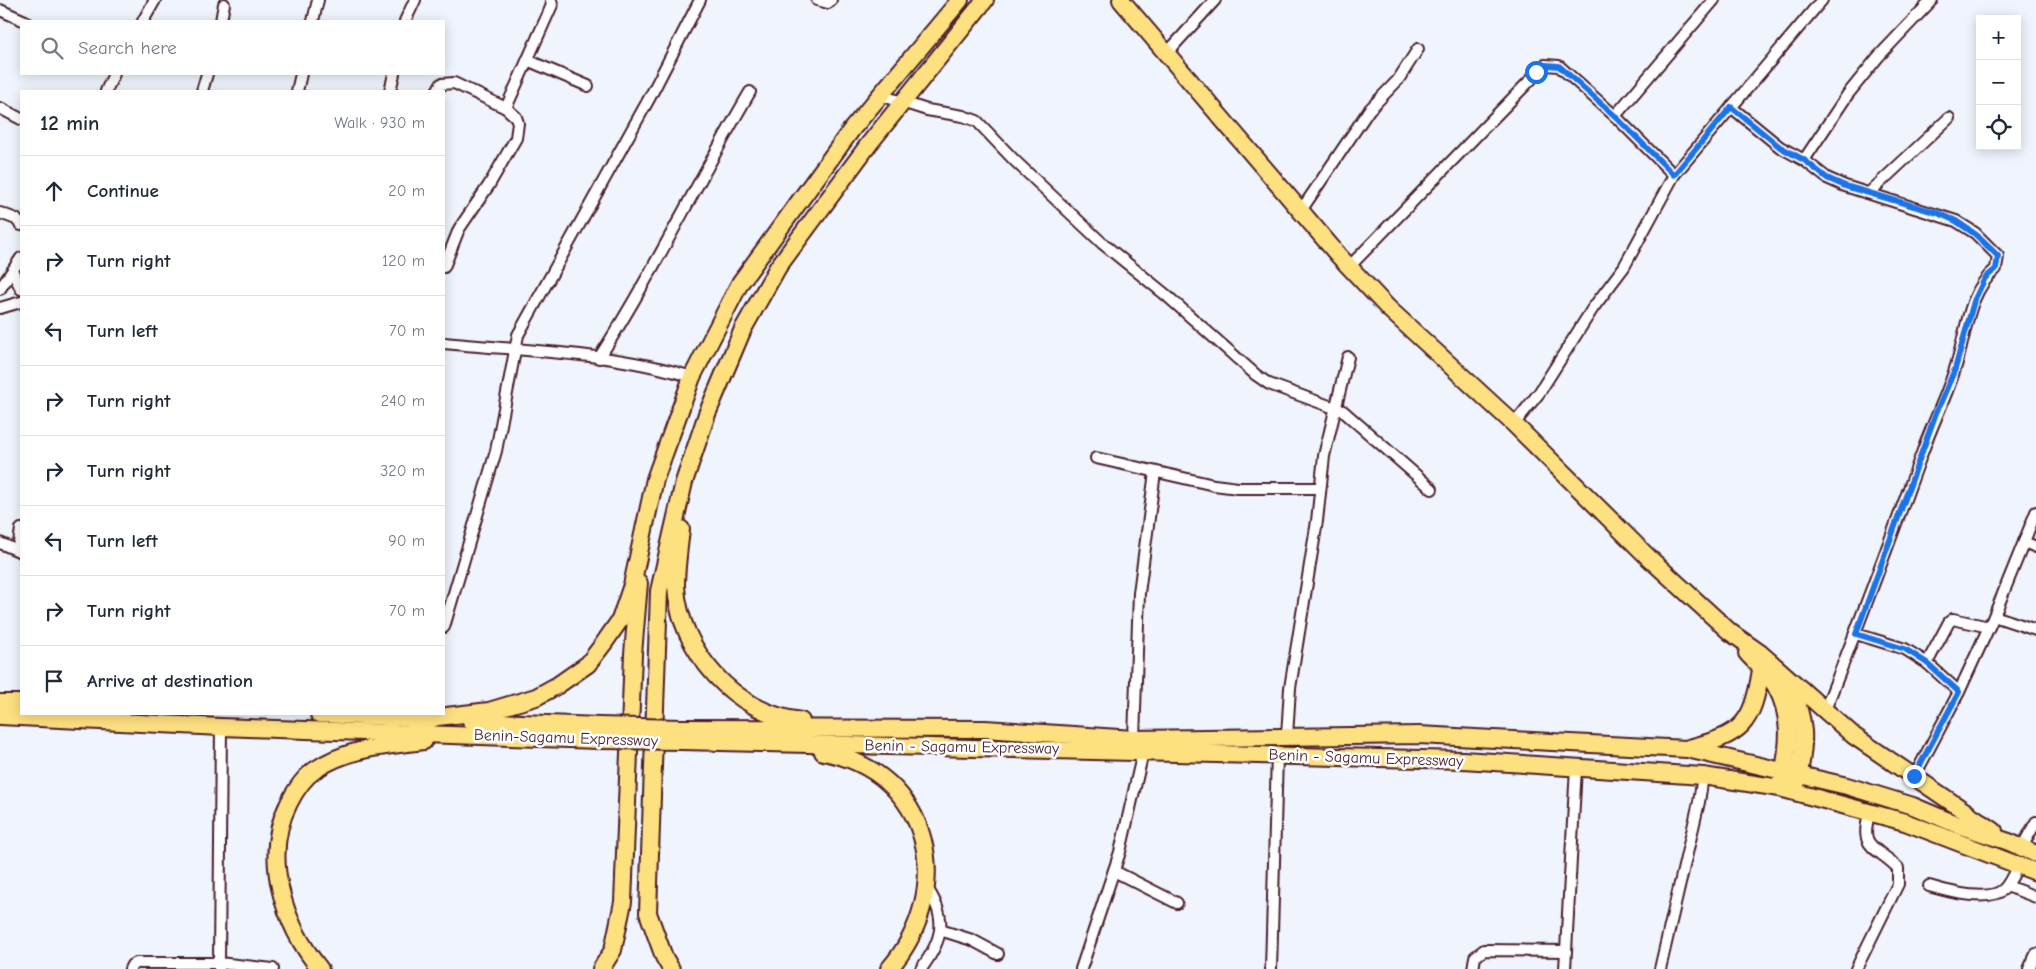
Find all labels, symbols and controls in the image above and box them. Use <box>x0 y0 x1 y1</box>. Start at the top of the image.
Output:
map controls <box>1976 15 2021 150</box>
button: + <box>1976 15 2021 60</box>
search box <box>20 20 445 75</box>
icon: search <box>38 34 66 62</box>
text: Search here <box>78 37 177 59</box>
button: − <box>1976 60 2021 105</box>
route start <box>1525 61 1548 84</box>
button: locate <box>1976 105 2021 150</box>
text: 12 min <box>40 111 99 135</box>
text: Walk · 930 m <box>334 114 425 132</box>
icon: ahead <box>40 177 68 205</box>
text: Continue <box>87 180 159 202</box>
text: 20 m <box>388 182 425 200</box>
icon: right <box>40 247 68 275</box>
text: Turn right <box>87 250 171 272</box>
text: 120 m <box>382 252 425 270</box>
icon: left <box>40 317 68 345</box>
text: Turn left <box>87 320 158 342</box>
text: 70 m <box>389 322 425 340</box>
icon: right <box>40 387 68 415</box>
text: Turn right <box>87 390 171 412</box>
text: 240 m <box>381 392 425 410</box>
icon: right <box>40 457 68 485</box>
text: Turn right <box>87 460 171 482</box>
text: 320 m <box>380 462 425 480</box>
icon: left <box>40 527 68 555</box>
text: Turn left <box>87 530 158 552</box>
text: 90 m <box>388 532 425 550</box>
icon: right <box>40 597 68 625</box>
text: Turn right <box>87 600 171 622</box>
text: 70 m <box>389 602 425 620</box>
icon: arrive <box>40 667 68 695</box>
text: Arrive at destination <box>87 670 253 692</box>
street label: Benin-Sagamu Expressway <box>474 726 659 750</box>
street label: Benin - Sagamu Expressway <box>864 736 1060 758</box>
street label: Benin - Sagamu Expressway <box>1268 746 1464 770</box>
route end <box>1903 765 1926 788</box>

